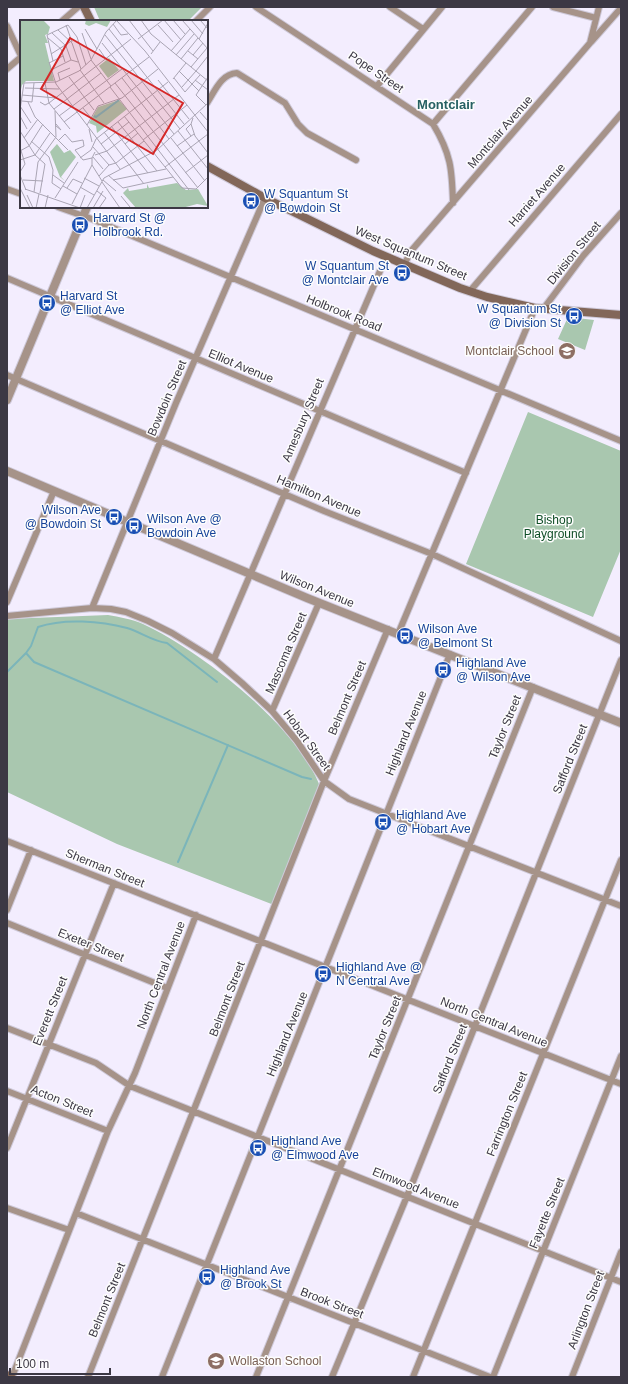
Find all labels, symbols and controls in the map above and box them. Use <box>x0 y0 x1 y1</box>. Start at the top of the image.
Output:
inset map <box>20 20 208 208</box>
street label: Pope Street <box>346 48 407 96</box>
street label: Montclair Avenue <box>465 93 536 171</box>
district label: Montclair <box>417 97 475 112</box>
street label: Harriet Avenue <box>506 160 568 229</box>
place label: W Squantum St @ Bowdoin St <box>264 187 349 215</box>
bus stop icon: W Squantum St @ Bowdoin St <box>241 191 261 211</box>
place label: Harvard St @ Holbrook Rd. <box>93 211 166 239</box>
bus stop icon: Harvard St @ Holbrook Rd. <box>70 215 90 235</box>
street label: Division Street <box>544 218 604 287</box>
street label: West Squantum Street <box>353 223 470 283</box>
place label: W Squantum St @ Montclair Ave <box>302 259 390 287</box>
bus stop icon: W Squantum St @ Montclair Ave <box>392 263 412 283</box>
place label: Harvard St @ Elliot Ave <box>60 289 125 317</box>
street label: Holbrook Road <box>304 292 384 334</box>
bus stop icon: Harvard St @ Elliot Ave <box>37 293 57 313</box>
place label: W Squantum St @ Division St <box>477 302 562 330</box>
bus stop icon: W Squantum St @ Division St <box>564 306 584 326</box>
school or university icon: Montclair School <box>557 341 577 361</box>
place label: Montclair School <box>465 344 554 358</box>
street label: Elliot Avenue <box>206 346 276 386</box>
street label: Bowdoin Street <box>145 357 190 438</box>
street label: Amesbury Street <box>279 376 327 464</box>
street label: Hamilton Avenue <box>275 472 364 520</box>
place label: Wilson Ave @ Bowdoin St <box>25 503 102 531</box>
bus stop icon: Wilson Ave @ Bowdoin St <box>104 507 124 527</box>
place label: Wilson Ave @ Bowdoin Ave <box>147 512 222 540</box>
park label: Bishop Playground <box>524 513 584 541</box>
bus stop icon: Wilson Ave @ Bowdoin Ave <box>124 516 144 536</box>
street label: Wilson Avenue <box>278 568 357 610</box>
street label: Mascoma Street <box>262 609 310 696</box>
place label: Wilson Ave @ Belmont St <box>418 622 493 650</box>
bus stop icon: Wilson Ave @ Belmont St <box>395 626 415 646</box>
place label: Highland Ave @ Wilson Ave <box>456 656 531 684</box>
street label: Belmont Street <box>325 658 369 737</box>
bus stop icon: Highland Ave @ Wilson Ave <box>433 660 453 680</box>
street label: Highland Avenue <box>383 688 430 778</box>
street label: Taylor Street <box>486 693 524 761</box>
street label: Hobart Street <box>280 707 334 774</box>
street label: Safford Street <box>550 722 591 796</box>
place label: Highland Ave @ Hobart Ave <box>396 808 471 836</box>
bus stop icon: Highland Ave @ Hobart Ave <box>373 812 393 832</box>
street label: Sherman Street <box>63 846 147 890</box>
street label: North Central Avenue <box>134 919 188 1031</box>
street label: Exeter Street <box>56 925 127 965</box>
street label: Belmont Street <box>206 959 248 1039</box>
place label: Highland Ave @ N Central Ave <box>336 960 422 988</box>
bus stop icon: Highland Ave @ N Central Ave <box>313 964 333 984</box>
street label: Everett Street <box>30 974 70 1048</box>
street label: Highland Avenue <box>264 989 311 1079</box>
street label: Taylor Street <box>366 994 404 1062</box>
street label: North Central Avenue <box>438 994 550 1050</box>
street label: Safford Street <box>430 1022 471 1096</box>
street label: Farrington Street <box>484 1069 531 1158</box>
street label: Acton Street <box>29 1082 96 1120</box>
place label: Highland Ave @ Elmwood Ave <box>271 1134 359 1162</box>
bus stop icon: Highland Ave @ Elmwood Ave <box>248 1138 268 1158</box>
street label: Elmwood Avenue <box>370 1164 462 1212</box>
street label: Fayette Street <box>526 1175 568 1251</box>
street label: Belmont Street <box>86 1260 129 1339</box>
place label: Highland Ave @ Brook St <box>220 1263 291 1291</box>
bus stop icon: Highland Ave @ Brook St <box>197 1267 217 1287</box>
street label: Arlington Street <box>565 1268 608 1351</box>
street label: Brook Street <box>298 1285 366 1322</box>
scale bar <box>10 1350 110 1376</box>
school or university icon: Wollaston School <box>206 1351 226 1371</box>
place label: Wollaston School <box>229 1354 322 1368</box>
text: 100 m <box>16 1357 49 1371</box>

